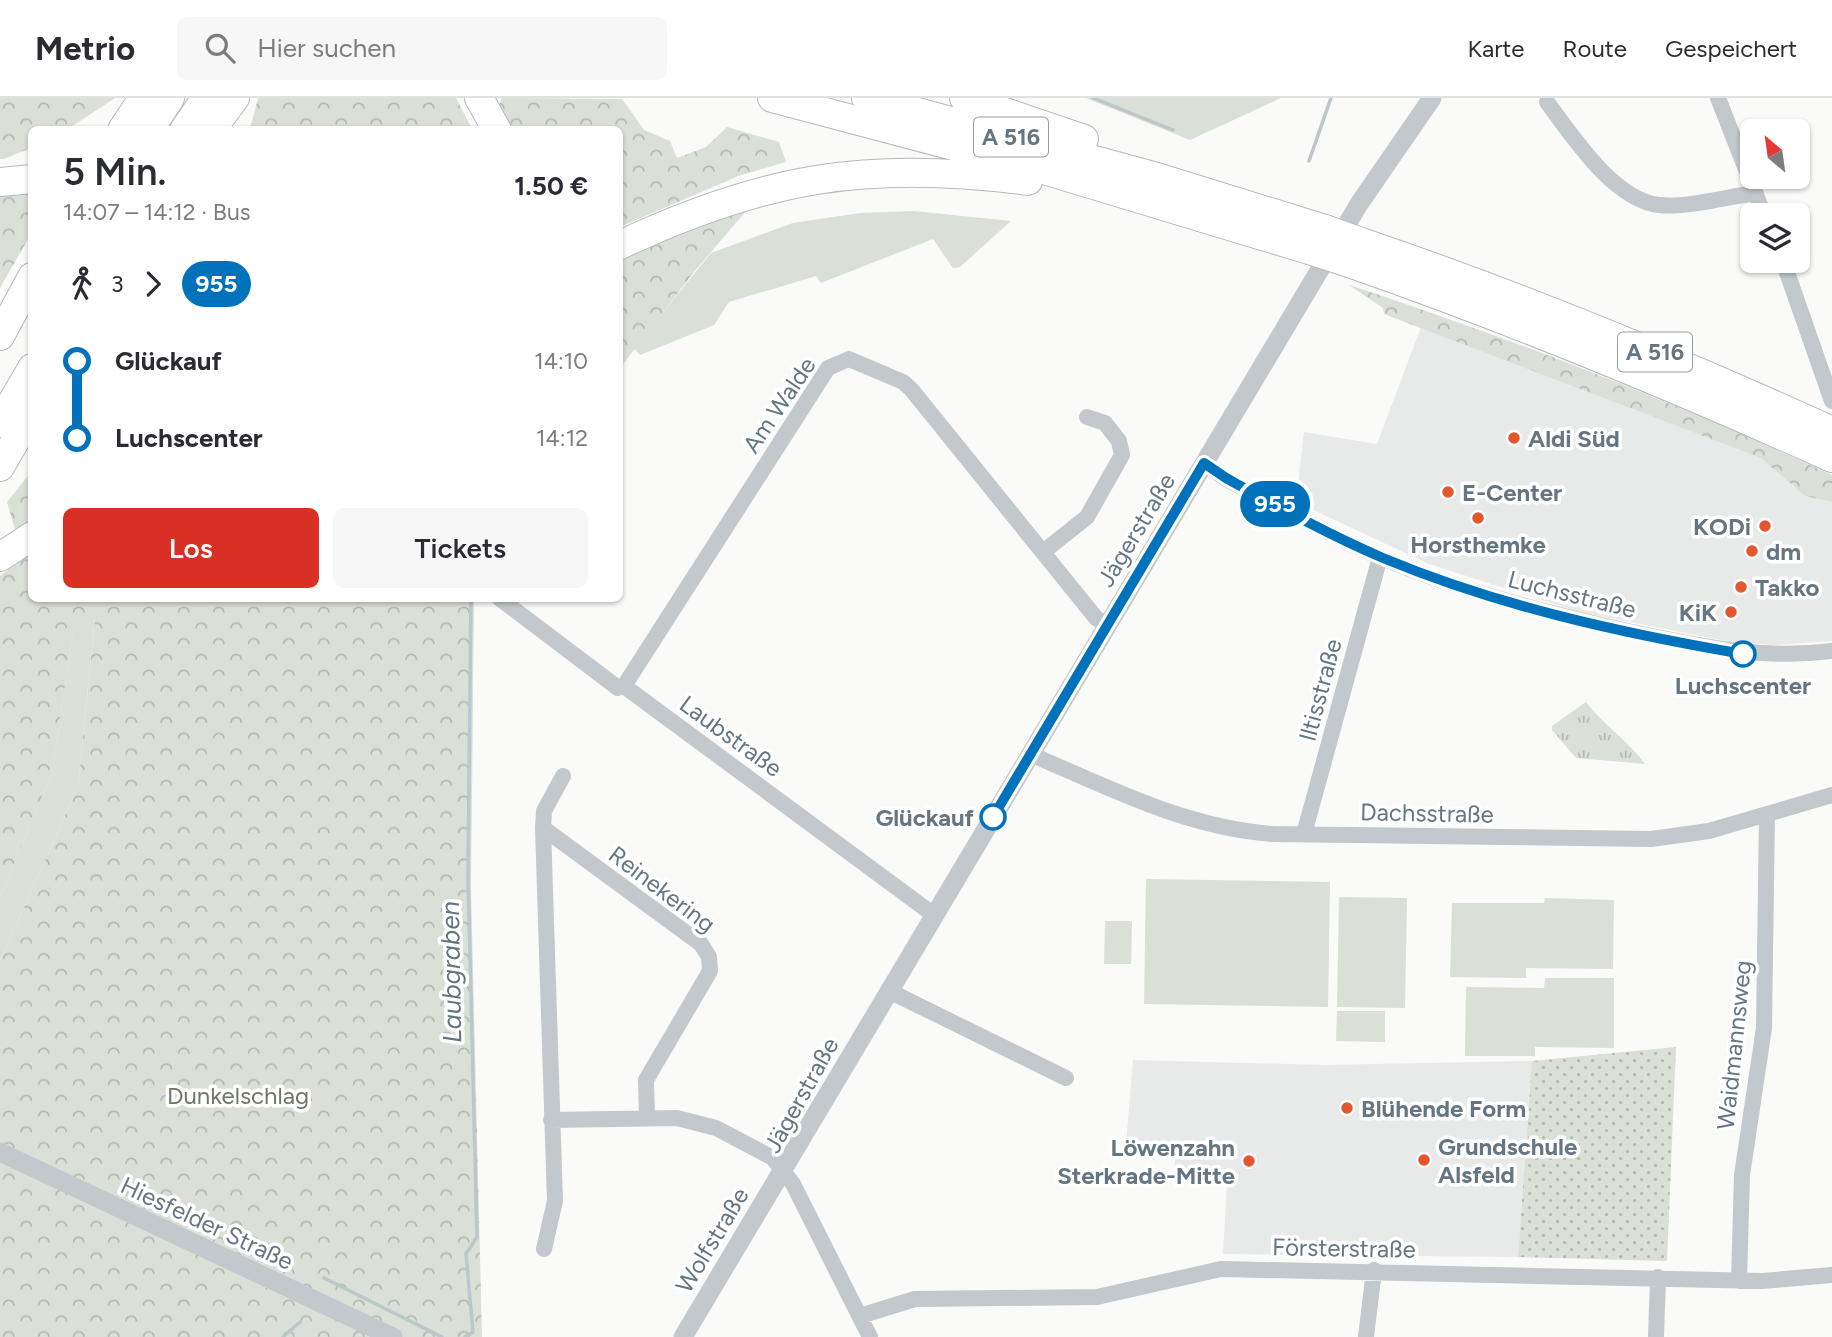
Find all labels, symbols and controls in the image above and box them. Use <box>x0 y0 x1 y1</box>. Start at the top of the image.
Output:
search box <box>177 17 667 80</box>
text: Metrio <box>35 29 135 68</box>
icon: search <box>201 29 239 67</box>
text: Hier suchen <box>257 32 396 64</box>
text: Karte <box>1468 34 1524 63</box>
text: Route <box>1562 34 1627 63</box>
text: Gespeichert <box>1665 34 1797 63</box>
road number: A 516 <box>974 118 1048 156</box>
north arrow <box>1740 119 1810 189</box>
map controls <box>1740 119 1810 273</box>
text: 5 Min. <box>63 149 166 195</box>
text: 1.50 € <box>514 170 588 202</box>
text: 14:07 – 14:12 · Bus <box>63 198 250 226</box>
button: layers <box>1740 203 1810 273</box>
icon: walk <box>63 265 101 303</box>
icon: forward <box>134 265 172 303</box>
text: 955 <box>196 269 237 298</box>
text: 3 <box>111 270 124 298</box>
road number: A 516 <box>1618 332 1692 372</box>
text: Glückauf <box>115 345 222 377</box>
text: 14:10 <box>534 347 588 375</box>
street label: Am Walde <box>736 352 822 458</box>
text: Luchscenter <box>115 422 263 454</box>
text: 14:12 <box>536 424 588 452</box>
place label: Aldi Süd <box>1528 424 1620 453</box>
marker: Aldi Süd <box>1506 430 1522 446</box>
street label: Jägerstraße <box>1091 468 1181 592</box>
place label: E-Center <box>1462 478 1562 507</box>
line badge: 955 <box>1235 481 1315 527</box>
marker: E-Center <box>1440 484 1456 500</box>
text: 955 <box>1254 489 1296 518</box>
button: Los <box>63 508 319 588</box>
button: Tickets <box>333 508 588 588</box>
marker: Horsthemke <box>1470 510 1486 526</box>
place label: KODi <box>1693 512 1751 541</box>
marker: KODi <box>1757 518 1773 534</box>
place label: Horsthemke <box>1410 530 1546 559</box>
place label: dm <box>1766 537 1801 566</box>
marker: dm <box>1744 543 1760 559</box>
street label: Luchsstraße <box>1505 564 1639 624</box>
place label: Takko <box>1755 573 1819 602</box>
marker: Takko <box>1733 579 1749 595</box>
place label: KiK <box>1679 598 1717 627</box>
marker: KiK <box>1723 604 1739 620</box>
street label: Iltisstraße <box>1292 636 1348 744</box>
marker: Luchscenter <box>1730 641 1756 667</box>
place label: Luchscenter <box>1675 671 1811 700</box>
street label: Laubstraße <box>674 689 788 783</box>
street label: Dachsstraße <box>1360 797 1494 829</box>
place label: Glückauf <box>875 803 975 832</box>
marker: Glückauf <box>980 804 1006 830</box>
street label: Reinekering <box>603 840 721 938</box>
water label: Laubgraben <box>434 901 468 1043</box>
street label: Waidmannsweg <box>1711 959 1757 1131</box>
street label: Jägerstraße <box>757 1032 845 1158</box>
park label: Dunkelschlag <box>167 1081 309 1110</box>
place label: Blühende Form <box>1361 1094 1526 1123</box>
marker: Blühende Form <box>1339 1100 1355 1116</box>
place label: Grundschule Alsfeld <box>1438 1132 1577 1189</box>
place label: Löwenzahn Sterkrade-Mitte <box>1057 1133 1235 1190</box>
marker: Grundschule Alsfeld <box>1416 1152 1432 1168</box>
marker: Löwenzahn Sterkrade-Mitte <box>1241 1153 1257 1169</box>
street label: Hiesfelder Straße <box>116 1170 298 1276</box>
street label: Wolfstraße <box>669 1182 755 1298</box>
street label: Försterstraße <box>1272 1232 1416 1264</box>

